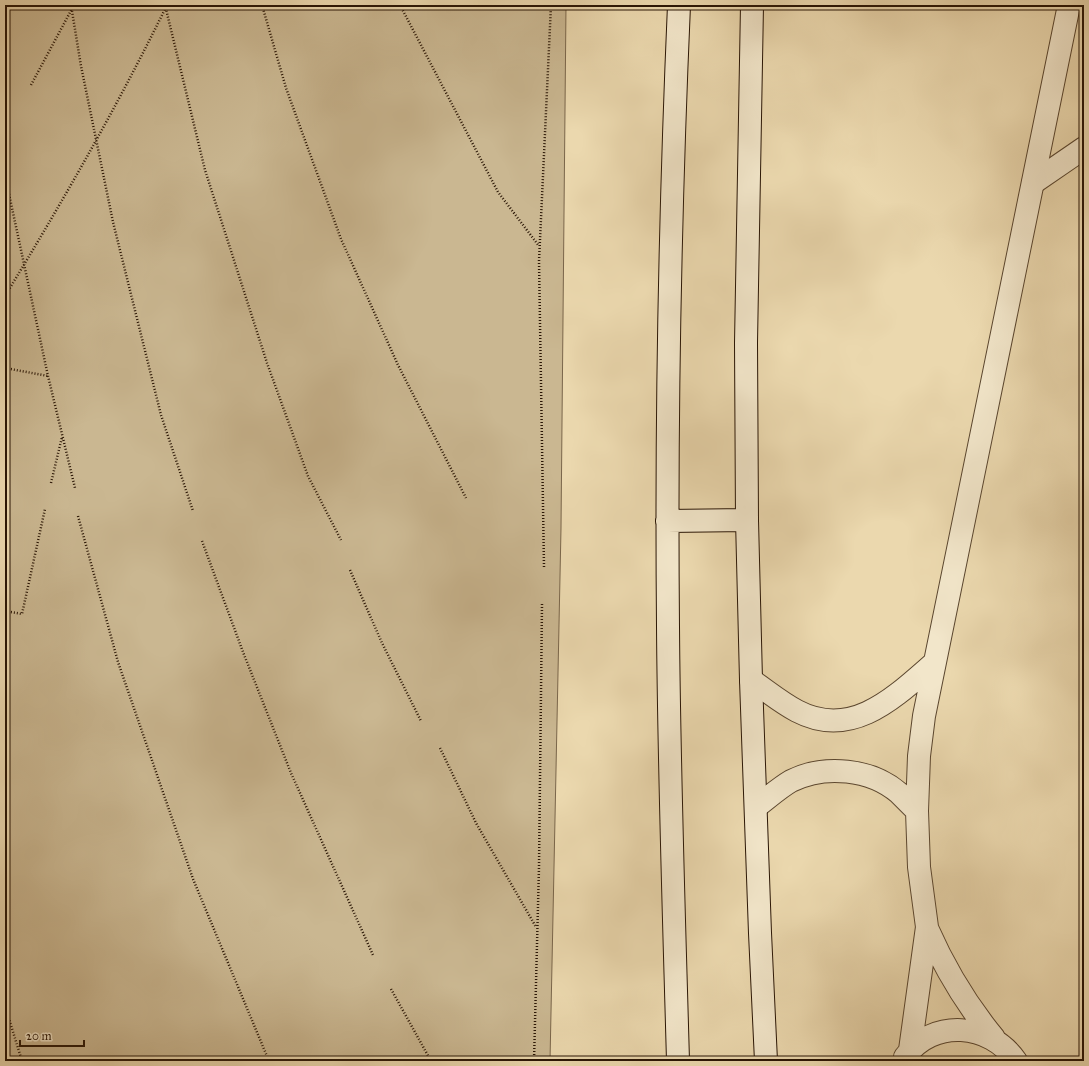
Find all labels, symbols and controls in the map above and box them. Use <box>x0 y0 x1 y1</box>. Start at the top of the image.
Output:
scale bar <box>20 1022 84 1048</box>
text: 20 m <box>26 1029 52 1043</box>

